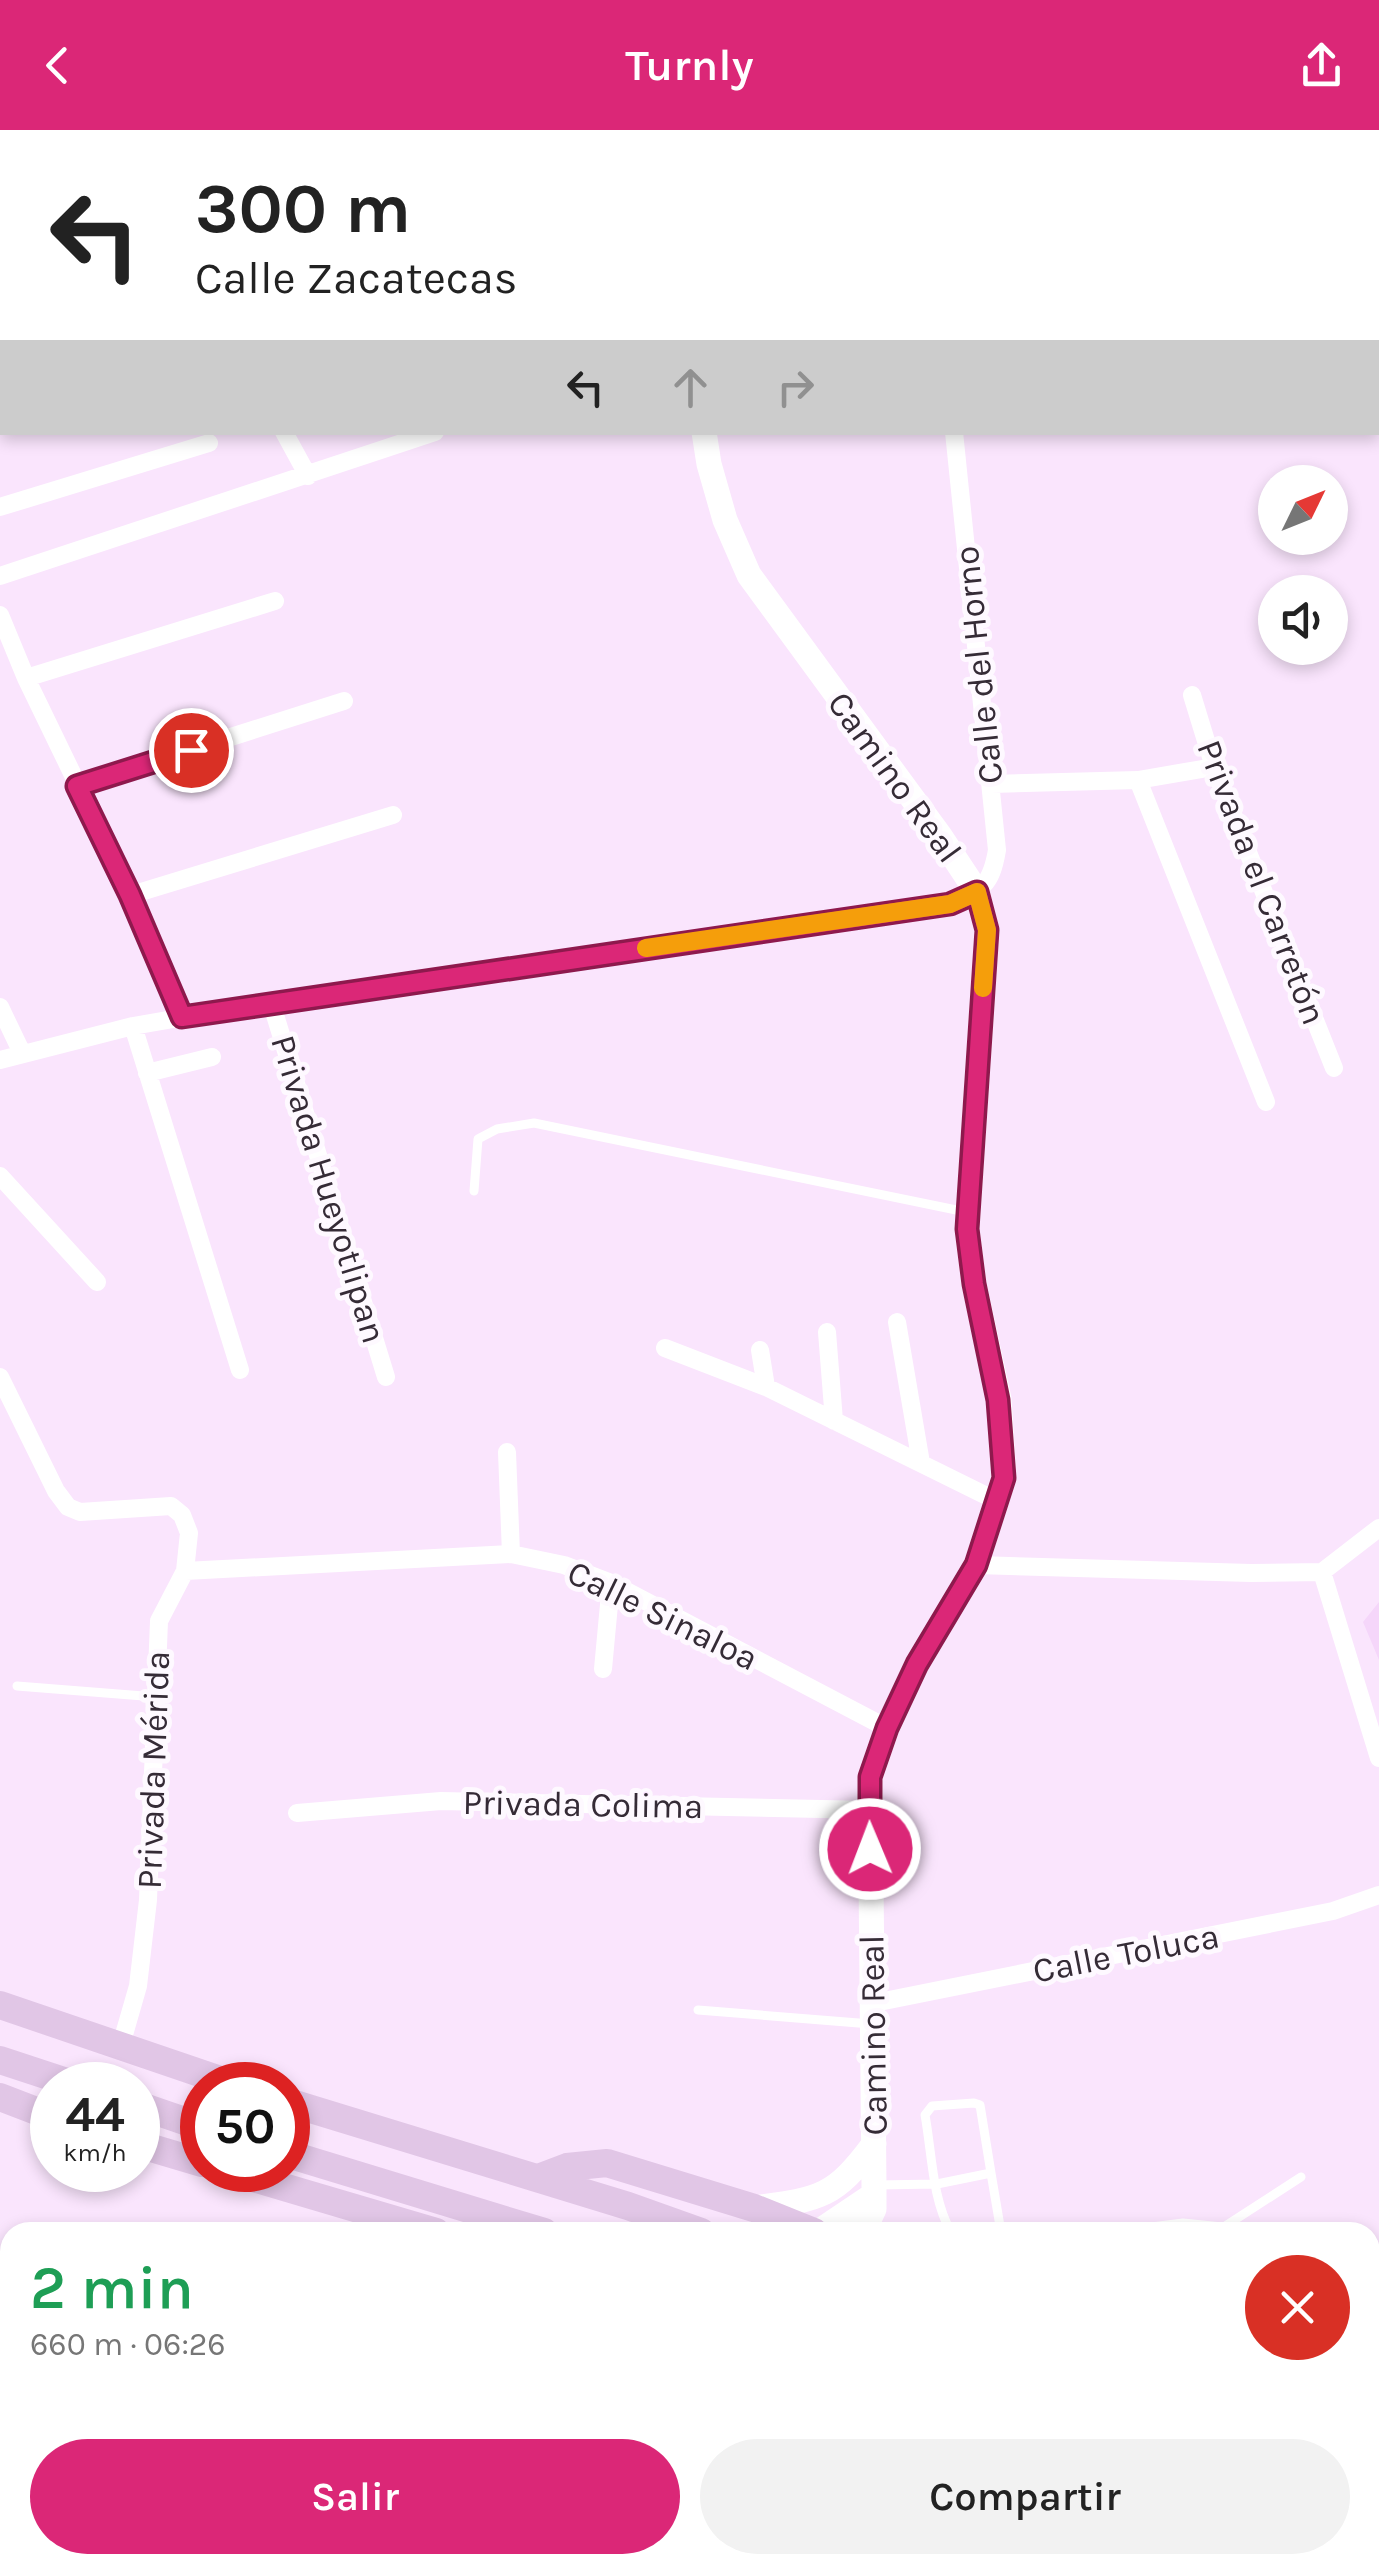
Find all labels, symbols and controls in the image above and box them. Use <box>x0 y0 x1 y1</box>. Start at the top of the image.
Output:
icon: back <box>30 38 85 93</box>
icon: share <box>1294 38 1349 93</box>
text: Turnly <box>625 39 754 91</box>
text: 300 m <box>195 168 411 250</box>
icon: left <box>30 170 160 300</box>
text: Calle Zacatecas <box>195 252 517 304</box>
icon: left <box>558 360 613 415</box>
icon: ahead <box>663 360 718 415</box>
icon: right <box>768 360 823 415</box>
north arrow <box>1258 465 1348 555</box>
map controls <box>1258 465 1348 665</box>
street label: Calle del Horno <box>946 544 1011 786</box>
button: sound <box>1258 575 1348 665</box>
street label: Camino Real <box>819 684 970 871</box>
pin <box>149 708 234 793</box>
icon: arrive <box>164 723 219 778</box>
street label: Privada el Carretón <box>1188 734 1335 1030</box>
street label: Privada Hueyotlipan <box>262 1030 395 1348</box>
street label: Calle Sinaloa <box>561 1552 765 1679</box>
street label: Privada Mérida <box>129 1650 178 1890</box>
street label: Privada Colima <box>462 1782 704 1827</box>
position arrow <box>818 1797 922 1901</box>
street label: Calle Toluca <box>1030 1915 1223 1992</box>
street label: Camino Real <box>851 1934 896 2136</box>
speed limit sign: 50 <box>180 2062 310 2192</box>
text: 44 <box>65 2085 125 2144</box>
text: km/h <box>63 2138 127 2167</box>
text: 2 min <box>30 2253 194 2323</box>
button: close <box>1245 2255 1350 2360</box>
text: 660 m · 06:26 <box>30 2326 226 2363</box>
button: Salir <box>30 2439 680 2554</box>
button: Compartir <box>700 2439 1350 2554</box>

